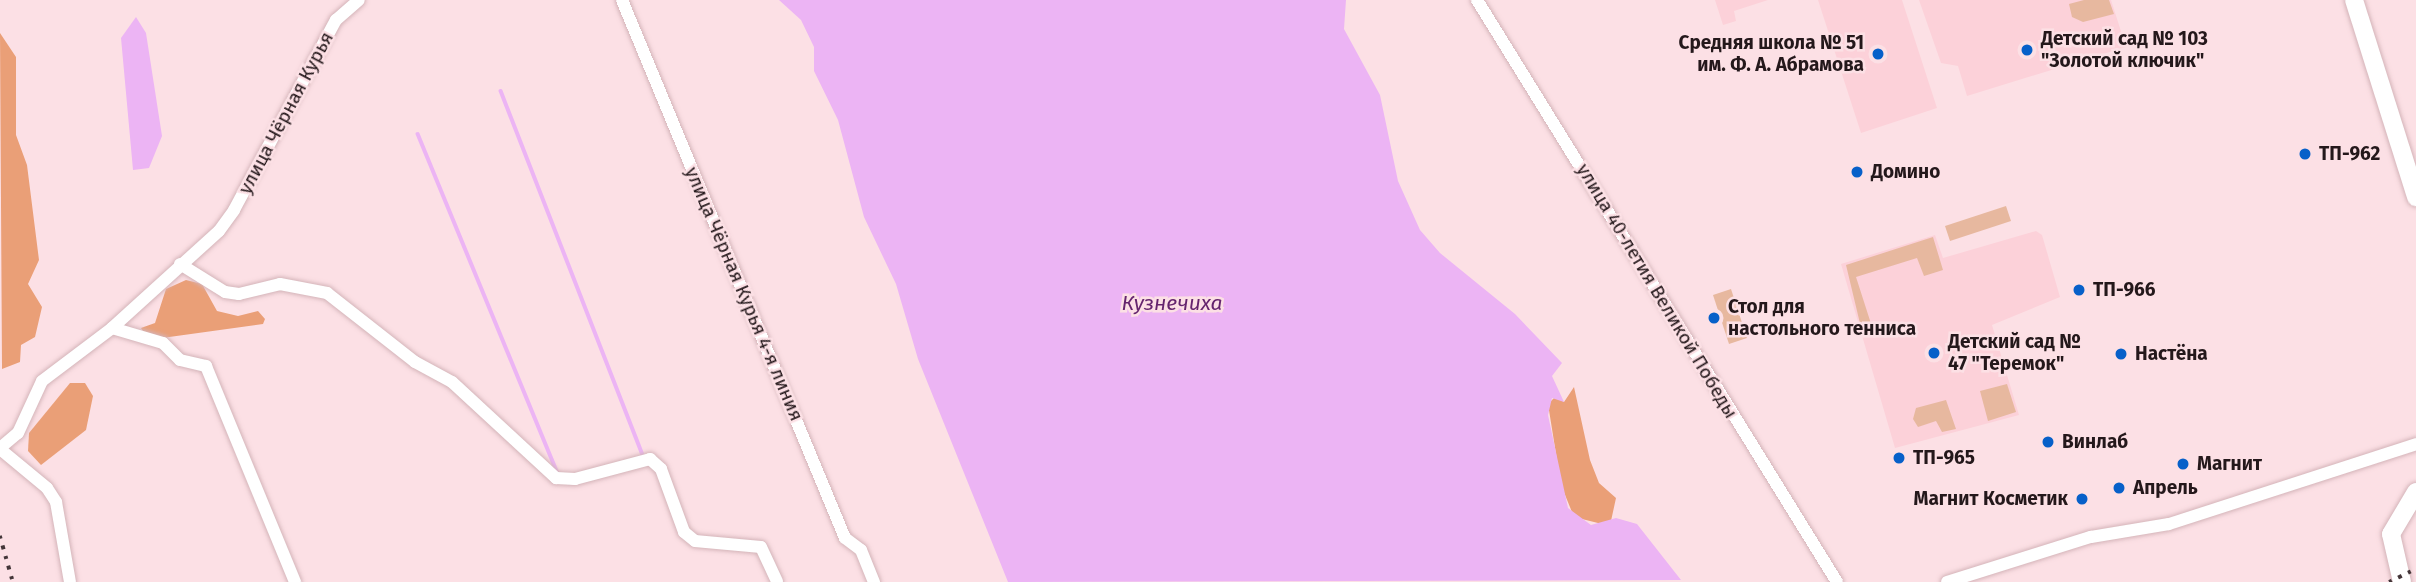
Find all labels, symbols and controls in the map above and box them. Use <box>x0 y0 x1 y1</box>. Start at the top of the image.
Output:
street label: улица Чёрная Курья <box>234 28 338 198</box>
place label: Детский сад № 103 "Золотой ключик" <box>2041 28 2208 72</box>
place label: Средняя школа № 51 им. Ф. А. Абрамова <box>1678 32 1864 76</box>
marker: Детский сад № 103 "Золотой ключик" <box>2019 42 2035 58</box>
marker: Средняя школа № 51 им. Ф. А. Абрамова <box>1870 46 1886 62</box>
place label: ТП-962 <box>2319 143 2380 165</box>
marker: ТП-962 <box>2297 146 2313 162</box>
street label: улица 40-летия Великой Победы <box>1572 159 1742 423</box>
place label: Домино <box>1871 161 1940 183</box>
street label: улица Чёрная Курья 4-я линия <box>680 164 808 424</box>
marker: Домино <box>1849 164 1865 180</box>
place label: ТП-966 <box>2093 279 2155 301</box>
marker: ТП-966 <box>2071 282 2087 298</box>
water label: Кузнечиха <box>1121 290 1223 316</box>
place label: Стол для настольного тенниса <box>1728 296 1916 340</box>
marker: Стол для настольного тенниса <box>1706 310 1722 326</box>
place label: Детский сад № 47 "Теремок" <box>1948 331 2081 375</box>
place label: Настёна <box>2135 343 2208 365</box>
marker: Детский сад № 47 "Теремок" <box>1926 345 1942 361</box>
marker: Настёна <box>2113 346 2129 362</box>
place label: Винлаб <box>2062 431 2128 453</box>
marker: Винлаб <box>2040 434 2056 450</box>
place label: ТП-965 <box>1913 447 1975 469</box>
marker: ТП-965 <box>1891 450 1907 466</box>
place label: Магнит <box>2197 453 2262 475</box>
marker: Магнит <box>2175 456 2191 472</box>
place label: Апрель <box>2133 477 2198 499</box>
marker: Апрель <box>2111 480 2127 496</box>
place label: Магнит Косметик <box>1914 488 2068 510</box>
marker: Магнит Косметик <box>2074 491 2090 507</box>

